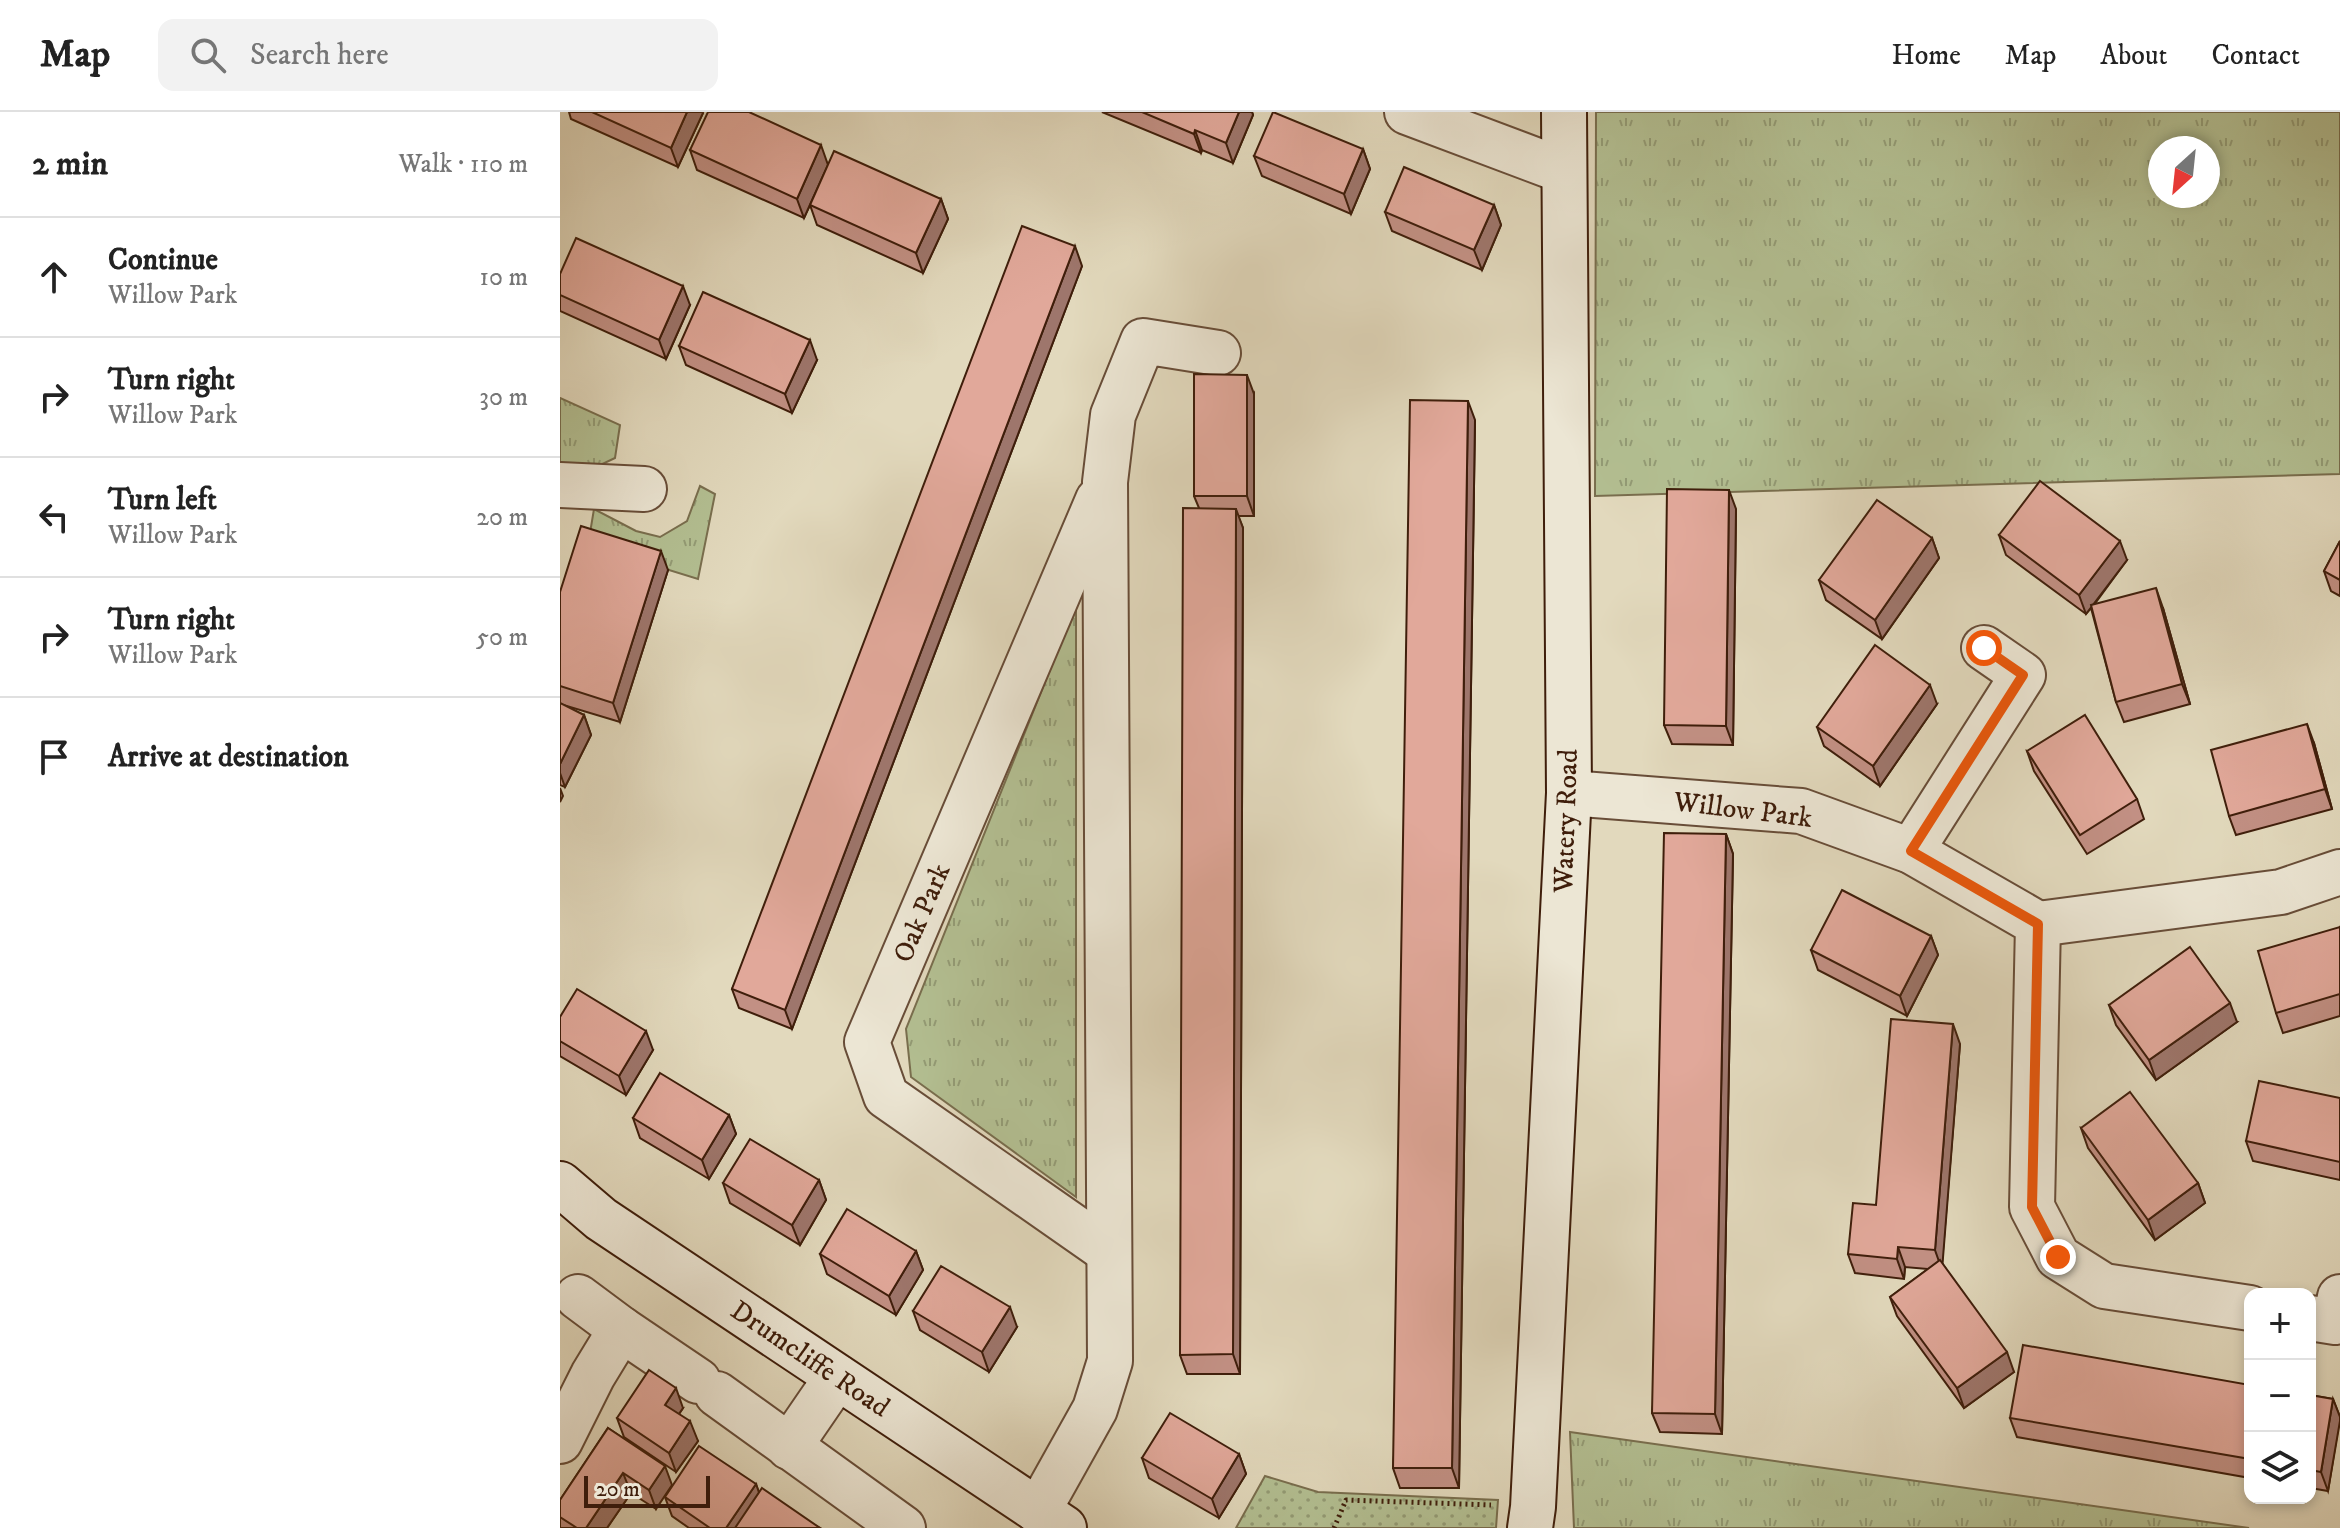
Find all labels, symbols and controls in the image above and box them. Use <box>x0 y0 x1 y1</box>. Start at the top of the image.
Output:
search box <box>158 19 718 91</box>
text: Map <box>40 31 110 79</box>
icon: search <box>186 33 230 77</box>
text: Search here <box>250 37 389 74</box>
text: Home <box>1892 38 1961 73</box>
text: Map <box>2005 38 2056 73</box>
text: About <box>2100 38 2167 73</box>
text: Contact <box>2211 38 2300 73</box>
north arrow <box>2148 136 2220 208</box>
text: 2 min <box>32 143 108 185</box>
text: Walk · 110 m <box>398 148 528 181</box>
text: Continue <box>108 242 218 279</box>
icon: ahead <box>32 255 76 299</box>
text: 10 m <box>479 261 528 294</box>
text: Willow Park <box>108 279 237 312</box>
text: Turn right <box>108 362 235 399</box>
icon: right <box>32 375 76 419</box>
text: 30 m <box>479 381 528 414</box>
text: Willow Park <box>108 399 237 432</box>
text: Turn left <box>108 482 217 519</box>
icon: left <box>32 495 76 539</box>
text: 20 m <box>476 501 528 534</box>
text: Willow Park <box>108 519 237 552</box>
text: Turn right <box>108 602 235 639</box>
icon: right <box>32 615 76 659</box>
text: 50 m <box>476 621 528 654</box>
route start <box>1966 630 2002 666</box>
text: Willow Park <box>108 639 237 672</box>
icon: arrive <box>32 735 76 779</box>
text: Arrive at destination <box>108 739 349 776</box>
street label: Watery Road <box>1546 748 1586 895</box>
street label: Willow Park <box>1671 784 1814 836</box>
street label: Oak Park <box>886 858 958 968</box>
route end <box>2040 1239 2076 1275</box>
map controls <box>2244 1288 2316 1504</box>
button: + <box>2244 1288 2316 1360</box>
street label: Drumcliffe Road <box>724 1293 896 1425</box>
button: − <box>2244 1360 2316 1432</box>
button: layers <box>2244 1432 2316 1504</box>
scale bar <box>584 1472 710 1508</box>
text: 20 m <box>596 1476 640 1503</box>

